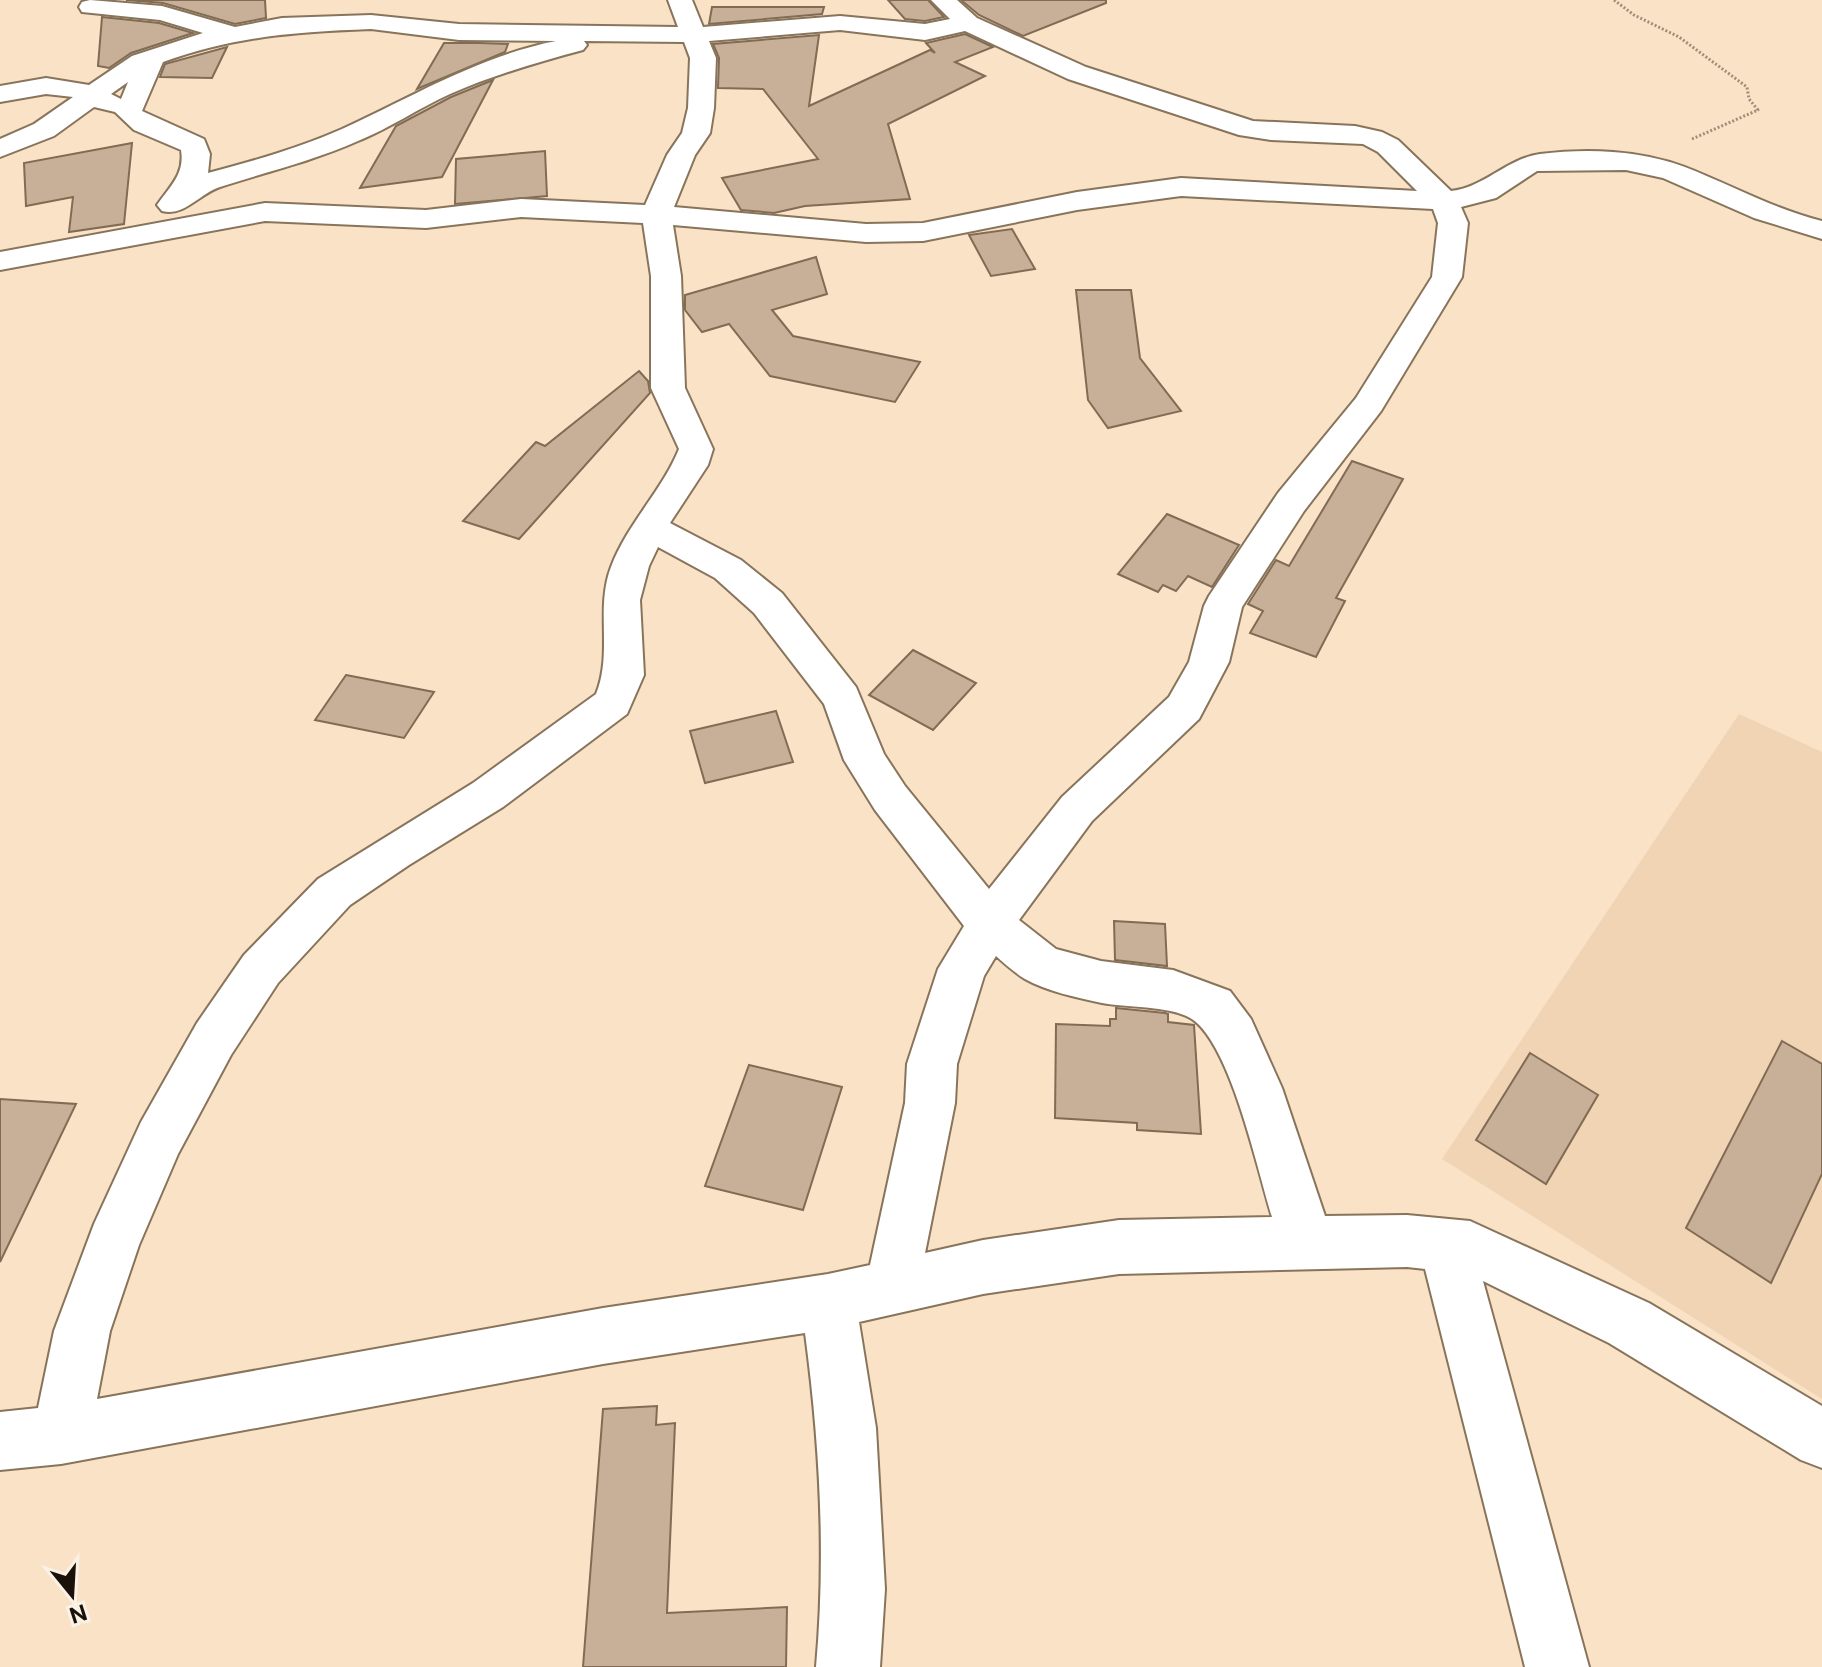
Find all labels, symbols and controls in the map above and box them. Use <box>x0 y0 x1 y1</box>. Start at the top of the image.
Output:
north arrow <box>32 1555 112 1635</box>
text: N <box>66 1599 90 1629</box>

